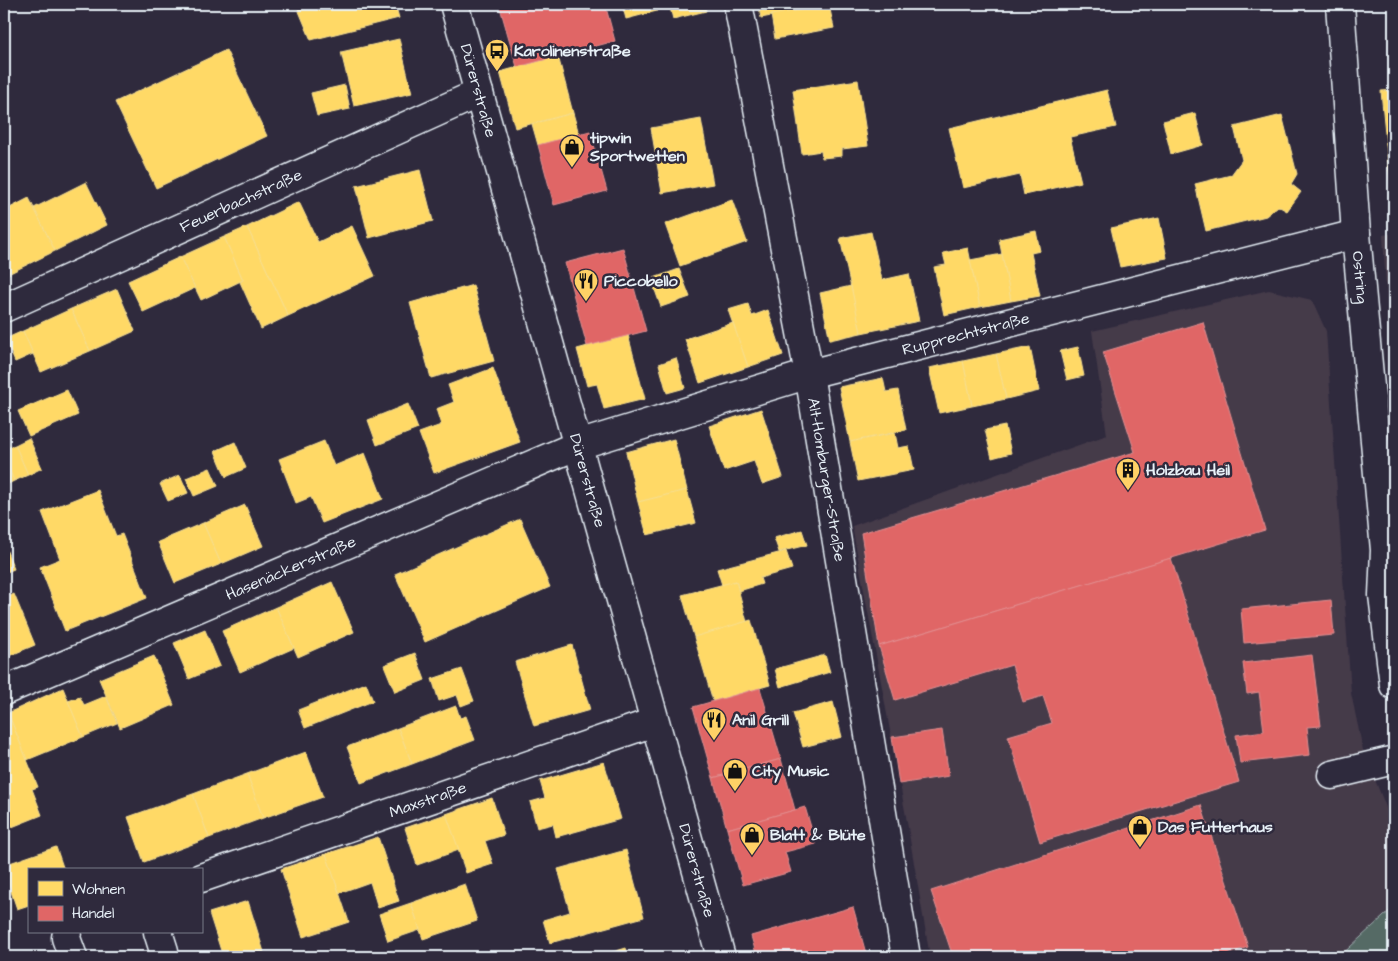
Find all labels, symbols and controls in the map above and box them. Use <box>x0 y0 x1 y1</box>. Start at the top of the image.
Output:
bus stop icon: Karolinenstraße <box>484 38 510 72</box>
place label: Karolinenstraße <box>514 40 631 62</box>
street label: Dürerstraße <box>455 41 502 140</box>
place label: tipwin Sportwetten <box>589 127 685 167</box>
shop icon: tipwin Sportwetten <box>559 134 585 168</box>
street label: Feuerbachstraße <box>176 163 306 238</box>
street label: Ostring <box>1347 250 1373 305</box>
restaurant icon: Piccobello <box>573 268 599 302</box>
place label: Piccobello <box>604 270 679 292</box>
street label: Rupprechtstraße <box>900 307 1032 361</box>
street label: Alt-Homburger-Straße <box>802 396 851 564</box>
street label: Dürerstraße <box>564 431 611 530</box>
building icon: Holzbau Heil <box>1115 457 1141 491</box>
place label: Holzbau Heil <box>1146 459 1231 481</box>
street label: Hasenäckerstraße <box>222 530 360 606</box>
restaurant icon: Anil Grill <box>701 707 727 741</box>
place label: Anil Grill <box>732 709 789 731</box>
shop icon: City Music <box>722 758 748 792</box>
place label: City Music <box>752 760 830 783</box>
street label: Maxstraße <box>386 776 470 823</box>
shop icon: Das Futterhaus <box>1127 814 1153 848</box>
place label: Das Futterhaus <box>1158 816 1273 838</box>
street label: Dürerstraße <box>673 821 720 920</box>
shop icon: Blatt & Blüte <box>739 822 765 856</box>
place label: Blatt & Blüte <box>770 824 866 846</box>
legend <box>28 868 202 934</box>
text: Wohnen <box>72 879 126 900</box>
text: Handel <box>72 903 114 924</box>

